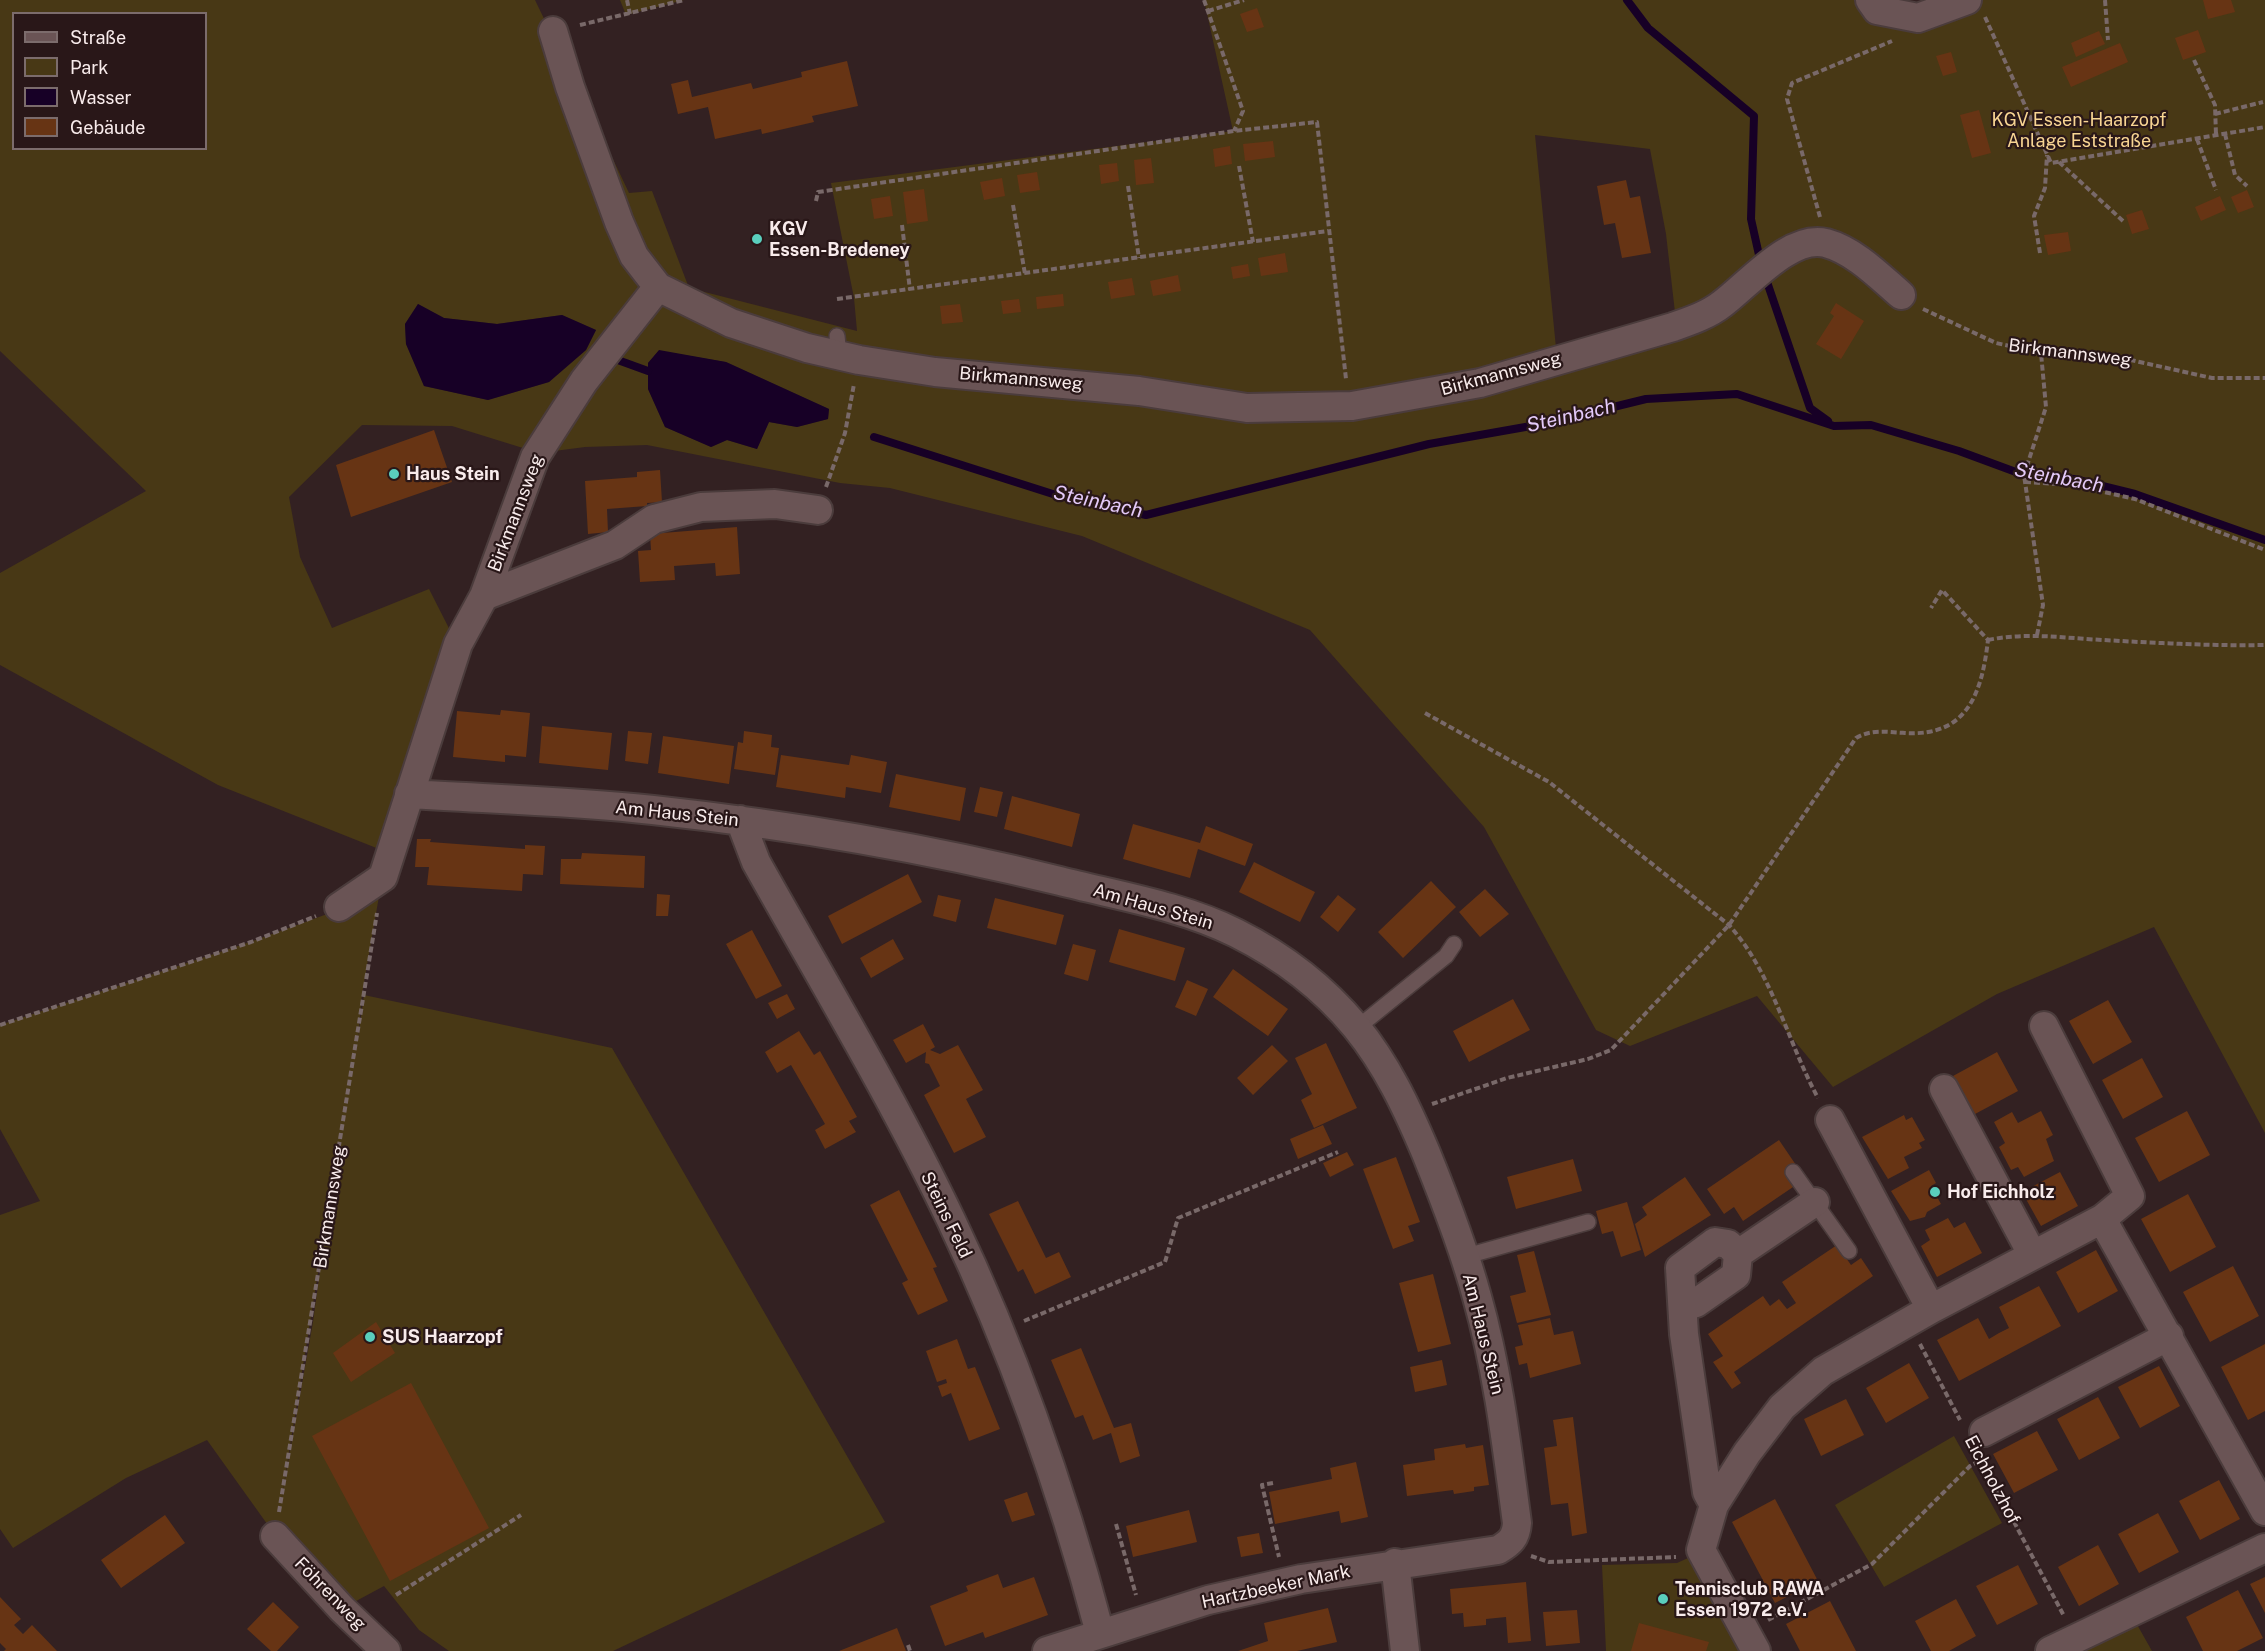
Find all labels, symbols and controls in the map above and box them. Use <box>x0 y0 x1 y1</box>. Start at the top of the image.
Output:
legend <box>12 12 207 150</box>
text: Straße <box>70 27 126 48</box>
text: Park <box>70 57 108 78</box>
text: Wasser <box>70 87 132 108</box>
park label: KGV Essen-Haarzopf Anlage Eststraße <box>1992 109 2166 152</box>
text: Gebäude <box>70 117 145 138</box>
place label: KGV Essen-Bredeney <box>769 218 910 260</box>
marker: KGV Essen-Bredeney <box>750 232 764 246</box>
street label: Birkmannsweg <box>2007 335 2133 371</box>
street label: Birkmannsweg <box>1438 347 1564 401</box>
street label: Birkmannsweg <box>958 363 1084 395</box>
water label: Steinbach <box>1524 394 1618 438</box>
street label: Birkmannsweg <box>484 451 548 575</box>
water label: Steinbach <box>2012 458 2106 498</box>
place label: Haus Stein <box>406 463 500 485</box>
marker: Haus Stein <box>387 467 401 481</box>
water label: Steinbach <box>1051 481 1145 523</box>
street label: Am Haus Stein <box>614 797 740 831</box>
street label: Am Haus Stein <box>1090 880 1216 934</box>
street label: Birkmannsweg <box>310 1144 350 1270</box>
street label: Steins Feld <box>916 1168 976 1262</box>
place label: Hof Eichholz <box>1947 1181 2055 1203</box>
marker: Hof Eichholz <box>1928 1185 1942 1199</box>
street label: Am Haus Stein <box>1458 1271 1508 1397</box>
place label: SUS Haarzopf <box>382 1326 503 1348</box>
marker: SUS Haarzopf <box>363 1330 377 1344</box>
street label: Eichholzhof <box>1960 1432 2024 1528</box>
street label: Föhrenweg <box>290 1553 370 1635</box>
street label: Hartzbeeker Mark <box>1200 1561 1352 1613</box>
place label: Tennisclub RAWA Essen 1972 e.V. <box>1675 1578 1824 1620</box>
marker: Tennisclub RAWA Essen 1972 e.V. <box>1656 1592 1670 1606</box>

